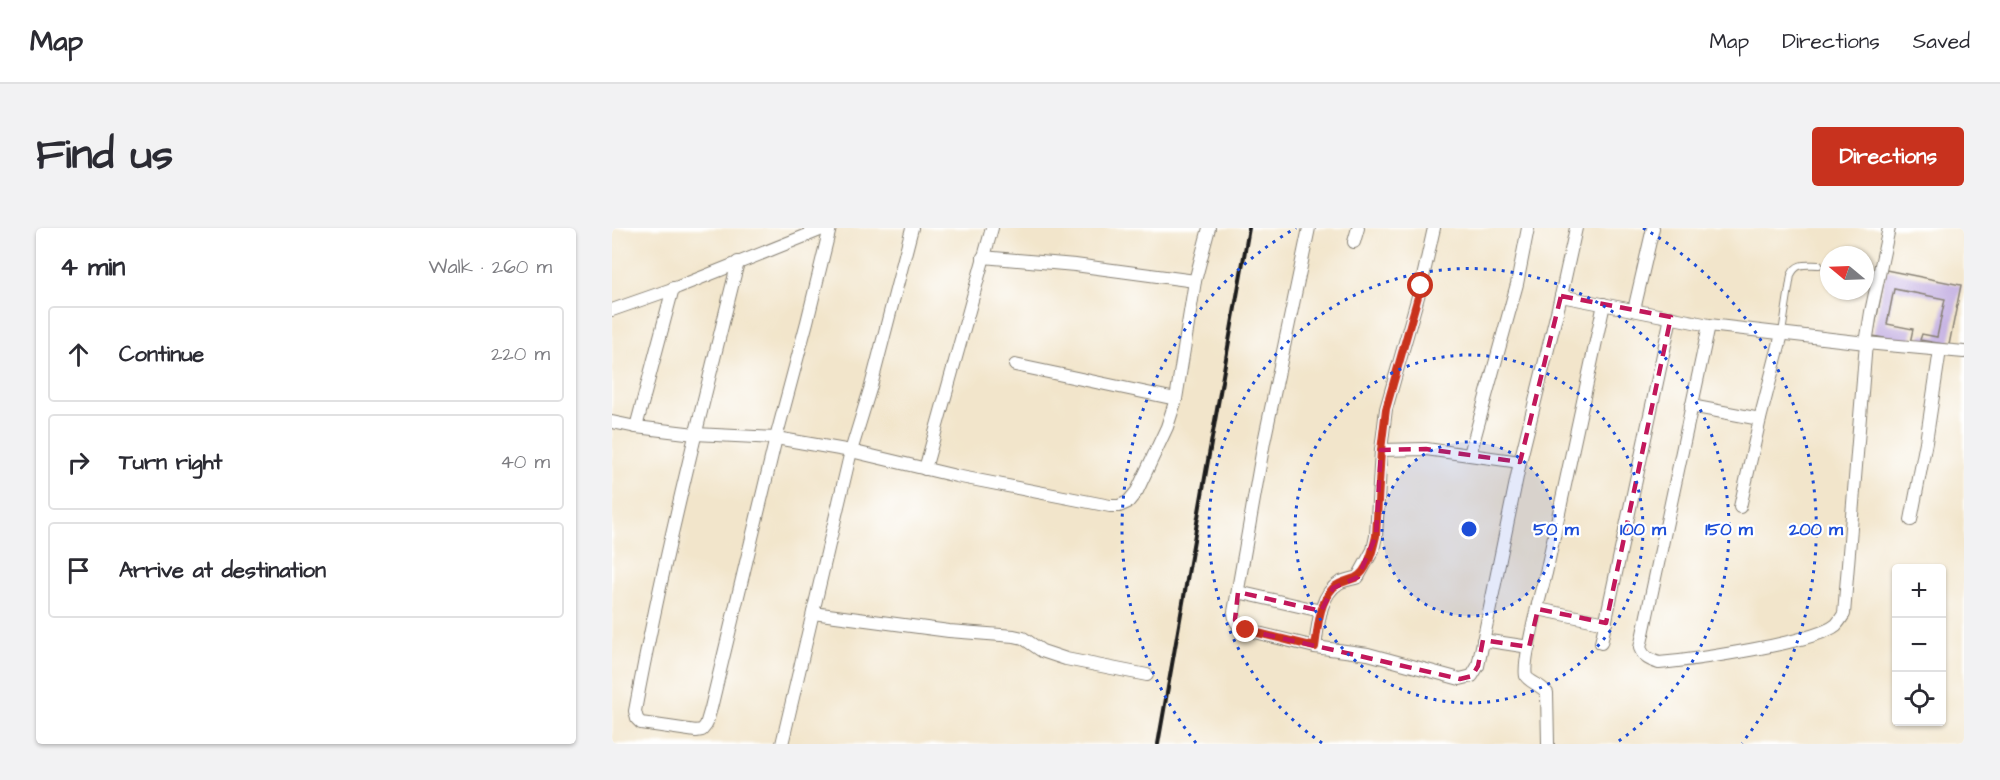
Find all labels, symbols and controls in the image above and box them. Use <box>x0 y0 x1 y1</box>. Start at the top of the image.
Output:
text: Map <box>30 22 83 61</box>
text: Map <box>1709 27 1749 56</box>
text: Directions <box>1782 27 1880 56</box>
text: Saved <box>1913 27 1970 56</box>
text: Find us <box>36 127 173 185</box>
button: Directions <box>1812 127 1964 186</box>
north arrow <box>1820 246 1874 300</box>
text: 4 min <box>60 249 125 285</box>
text: Walk · 260 m <box>429 253 552 281</box>
route start <box>1407 272 1433 298</box>
icon: ahead <box>62 338 95 371</box>
text: Continue <box>119 339 204 370</box>
text: 220 m <box>491 340 550 368</box>
icon: right <box>62 446 95 479</box>
text: Turn right <box>119 447 222 478</box>
text: 40 m <box>500 448 550 476</box>
text: 50 m <box>1533 517 1580 542</box>
text: 100 m <box>1620 517 1667 542</box>
text: 150 m <box>1705 517 1754 542</box>
text: 200 m <box>1788 517 1844 542</box>
centre of rings <box>1459 519 1479 539</box>
icon: arrive <box>62 554 95 587</box>
text: Arrive at destination <box>119 555 326 586</box>
map controls <box>1892 564 1946 726</box>
button: + <box>1892 564 1946 618</box>
route end <box>1232 616 1258 642</box>
button: − <box>1892 618 1946 672</box>
button: locate <box>1892 672 1946 726</box>

